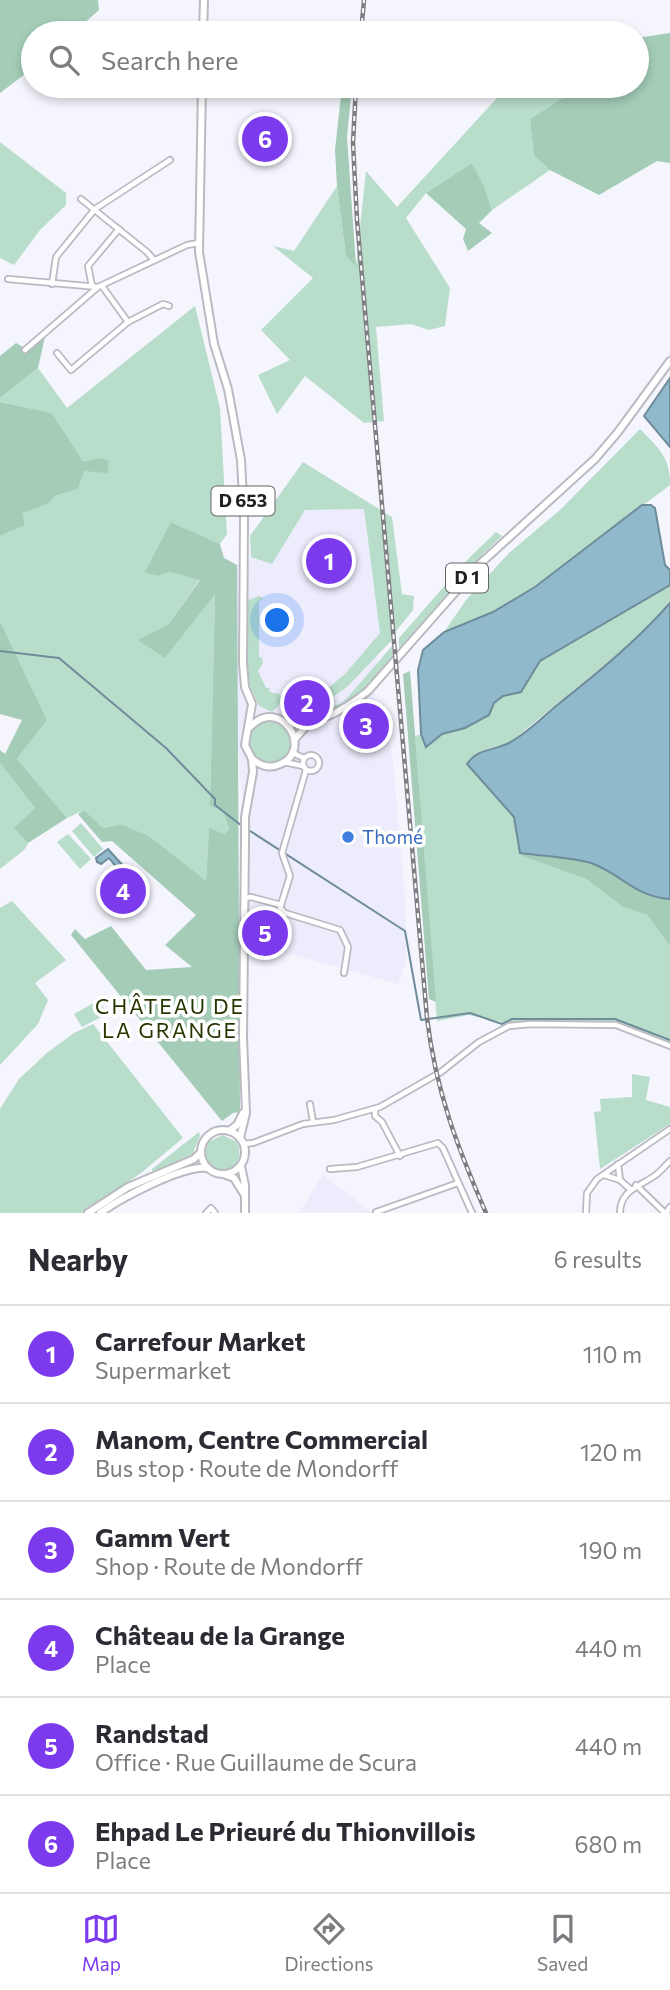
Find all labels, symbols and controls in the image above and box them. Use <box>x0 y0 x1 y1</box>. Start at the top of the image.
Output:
search box <box>21 21 649 98</box>
icon: search <box>45 41 83 79</box>
text: Search here <box>101 44 239 75</box>
pin: 6 <box>242 113 288 165</box>
road number: D 653 <box>212 486 274 516</box>
pin: 1 <box>306 535 352 587</box>
road number: D 1 <box>446 564 488 592</box>
your location <box>260 603 294 637</box>
pin: 2 <box>284 677 330 729</box>
pin: 3 <box>343 700 389 752</box>
place label: Thomé <box>362 825 423 848</box>
marker: Thomé <box>340 829 356 845</box>
pin: 4 <box>100 865 146 917</box>
pin: 5 <box>242 907 288 959</box>
district label: CHÂTEAU DE LA GRANGE <box>95 993 245 1042</box>
text: Nearby <box>28 1240 128 1277</box>
text: 6 results <box>554 1245 642 1273</box>
text: Carrefour Market <box>95 1325 305 1356</box>
text: 1 <box>46 1340 56 1368</box>
text: 110 m <box>583 1340 642 1368</box>
text: Supermarket <box>95 1356 231 1384</box>
text: Manom, Centre Commercial <box>95 1423 428 1454</box>
text: 2 <box>44 1438 58 1466</box>
text: 120 m <box>580 1438 642 1466</box>
text: Bus stop · Route de Mondorff <box>95 1454 398 1482</box>
text: Gamm Vert <box>95 1521 230 1552</box>
text: 3 <box>44 1536 58 1564</box>
text: 190 m <box>579 1536 642 1564</box>
text: Shop · Route de Mondorff <box>95 1552 363 1580</box>
text: Château de la Grange <box>95 1619 345 1650</box>
text: 4 <box>44 1634 58 1662</box>
text: 440 m <box>575 1634 642 1662</box>
text: Place <box>95 1650 151 1678</box>
text: Randstad <box>95 1717 209 1748</box>
text: 5 <box>44 1732 58 1760</box>
text: 440 m <box>575 1732 642 1760</box>
text: Office · Rue Guillaume de Scura <box>95 1748 417 1776</box>
text: Ehpad Le Prieuré du Thionvillois <box>95 1815 476 1846</box>
text: 6 <box>44 1830 58 1858</box>
text: 680 m <box>575 1830 642 1858</box>
text: Place <box>95 1846 151 1874</box>
tab: Map <box>82 1910 121 1975</box>
tab: Directions <box>284 1910 374 1975</box>
tab: Saved <box>537 1910 588 1975</box>

